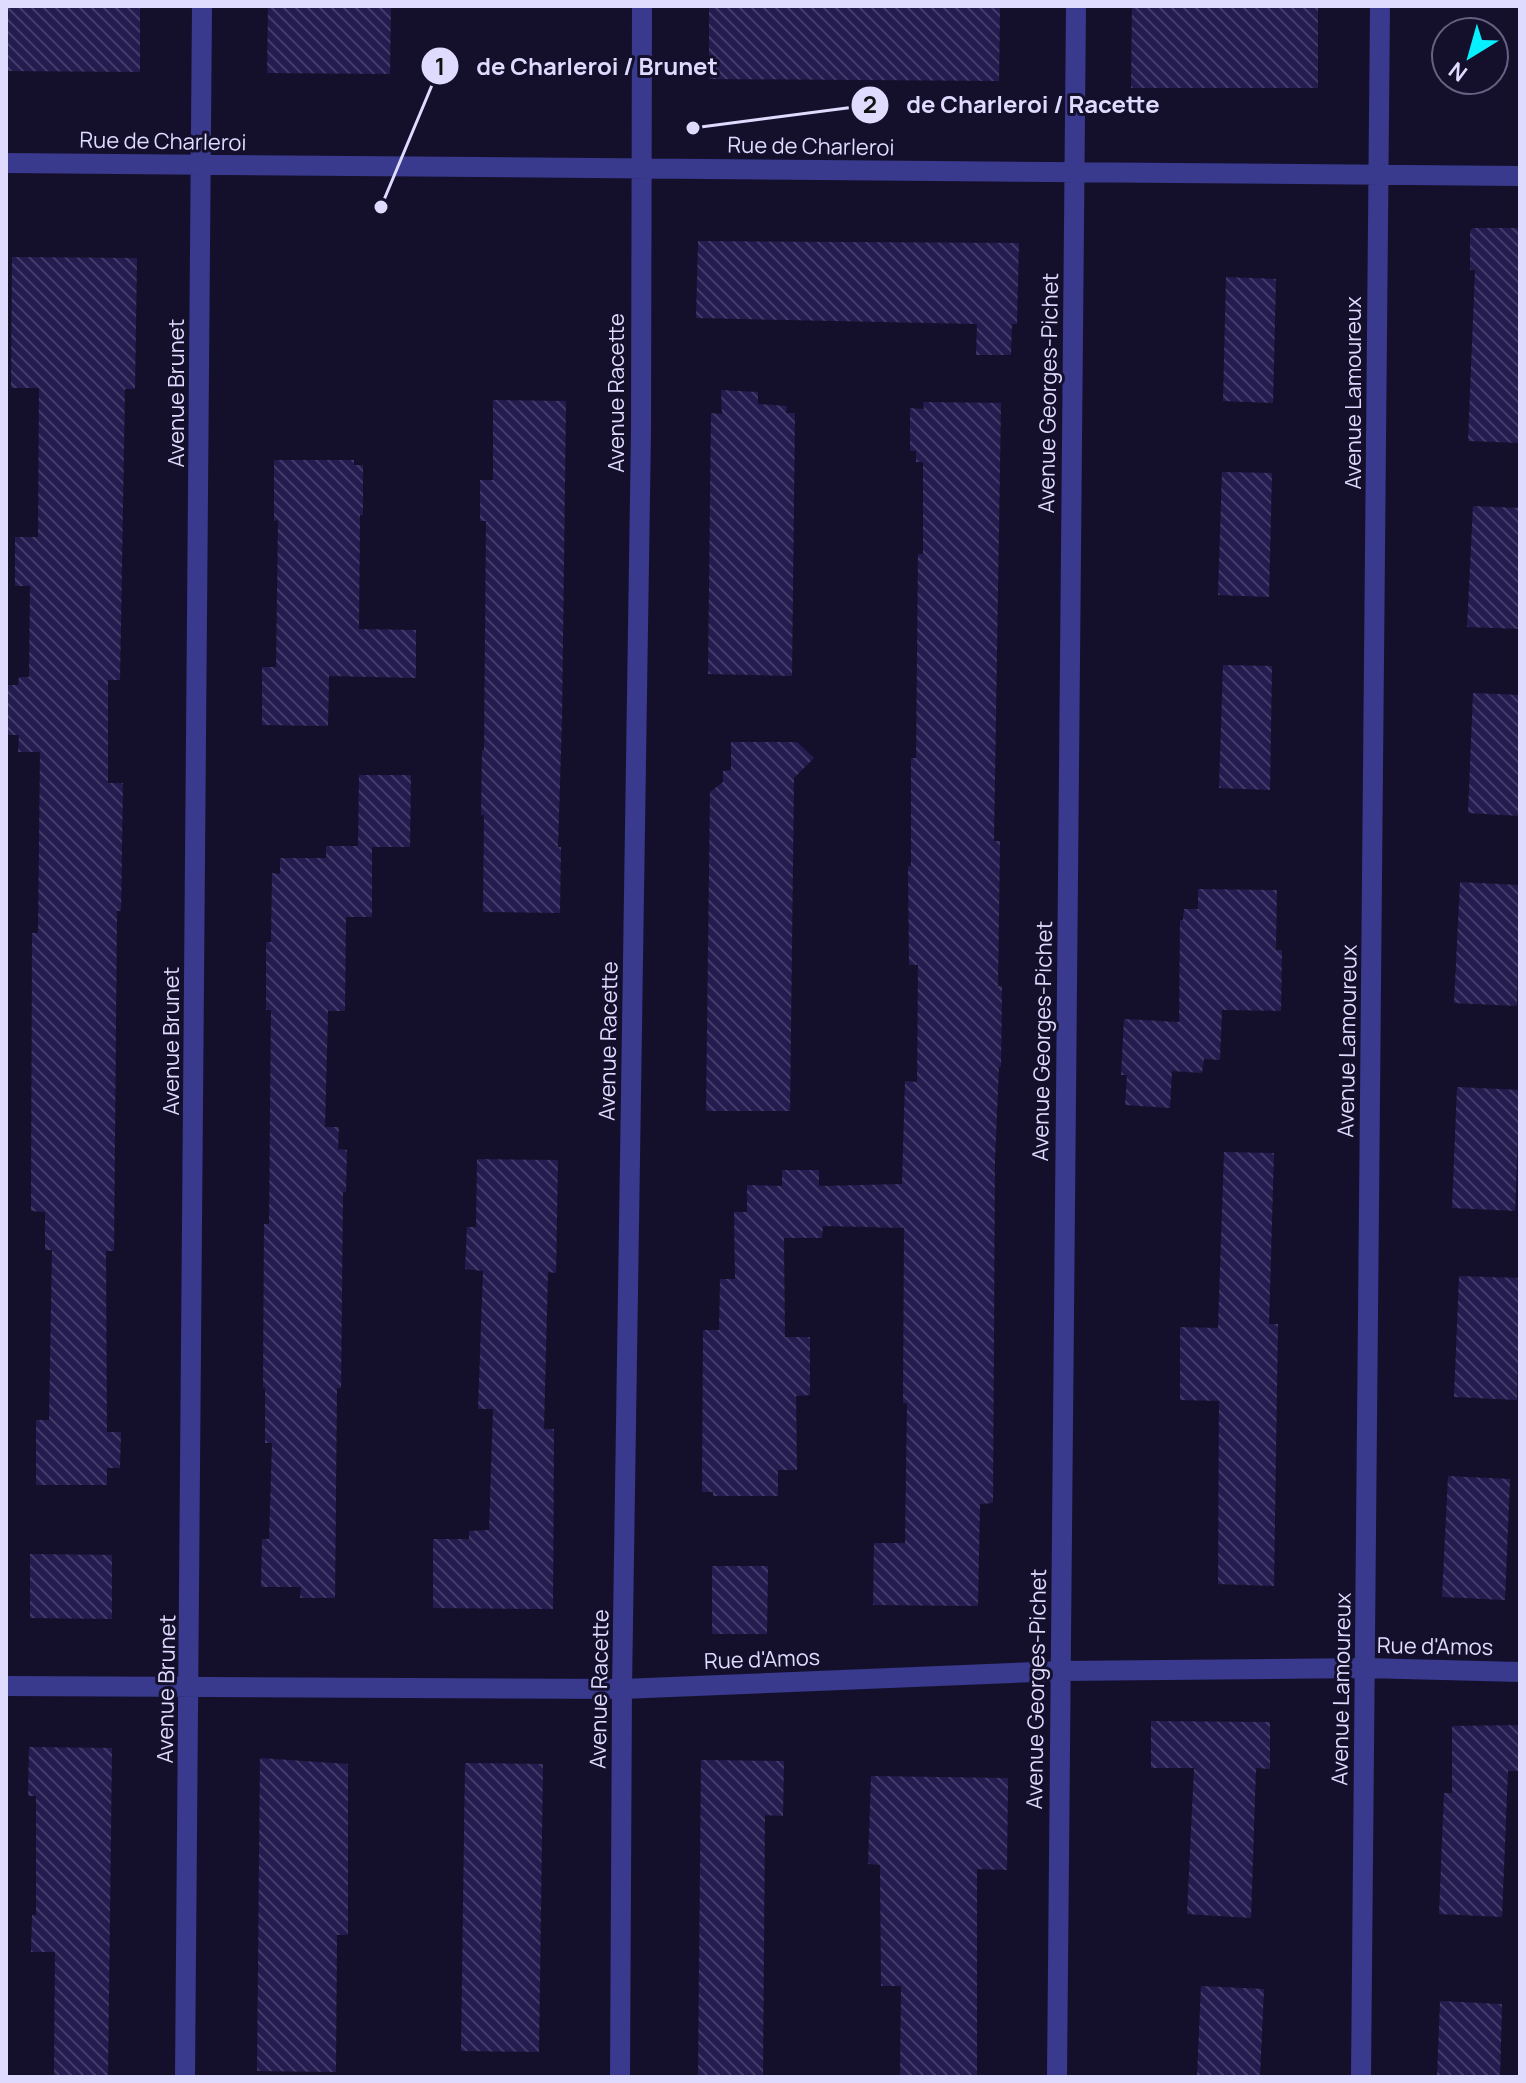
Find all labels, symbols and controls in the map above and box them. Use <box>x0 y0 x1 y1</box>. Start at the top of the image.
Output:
north arrow <box>1430 16 1510 96</box>
callout: de Charleroi / Brunet <box>420 42 734 90</box>
text: 1 <box>435 49 445 82</box>
text: de Charleroi / Brunet <box>476 49 718 82</box>
text: N <box>1443 55 1473 89</box>
callout: de Charleroi / Racette <box>850 81 1176 129</box>
text: 2 <box>863 87 877 120</box>
text: de Charleroi / Racette <box>906 87 1160 120</box>
street label: Rue de Charleroi <box>79 125 247 157</box>
street label: Rue de Charleroi <box>727 130 895 162</box>
street label: Avenue Georges-Pichet <box>1031 272 1065 514</box>
street label: Avenue Lamoureux <box>1338 296 1368 490</box>
street label: Avenue Racette <box>601 313 631 473</box>
street label: Avenue Brunet <box>161 318 191 467</box>
street label: Avenue Georges-Pichet <box>1025 920 1059 1162</box>
street label: Avenue Lamoureux <box>1330 944 1364 1138</box>
street label: Avenue Racette <box>592 961 624 1121</box>
street label: Avenue Brunet <box>156 966 186 1115</box>
street label: Avenue Georges-Pichet <box>1019 1568 1053 1810</box>
street label: Avenue Lamoureux <box>1324 1592 1358 1786</box>
street label: Avenue Racette <box>583 1609 615 1769</box>
street label: Avenue Brunet <box>150 1614 182 1764</box>
street label: Rue d'Amos <box>1377 1630 1493 1662</box>
street label: Rue d'Amos <box>703 1642 821 1676</box>

